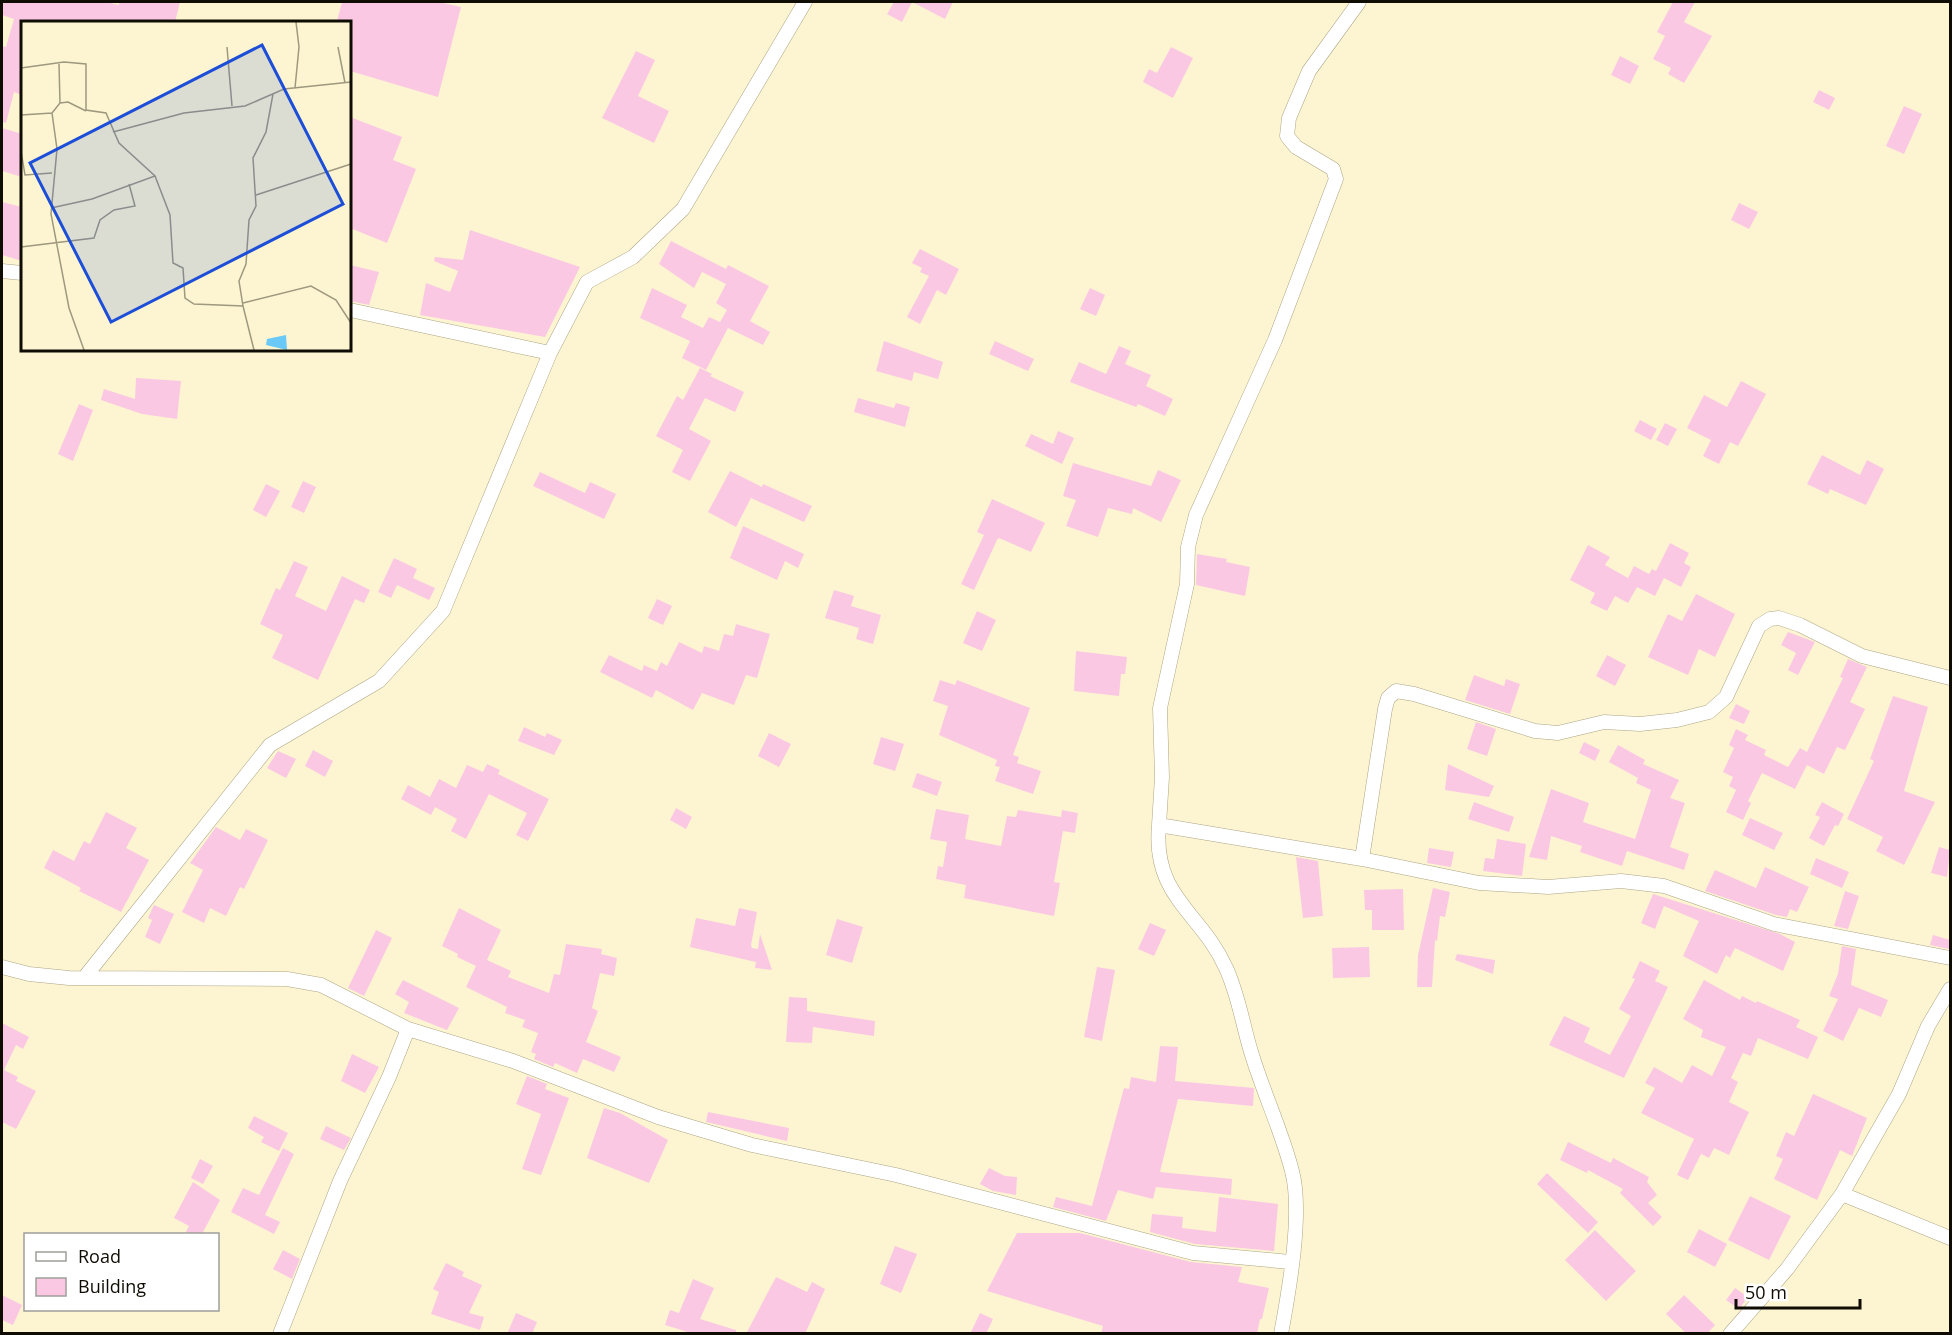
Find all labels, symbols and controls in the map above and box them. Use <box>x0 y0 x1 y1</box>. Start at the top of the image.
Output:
inset map <box>21 21 351 351</box>
legend <box>24 1233 219 1311</box>
text: Road <box>78 1244 121 1268</box>
scale bar <box>1736 1272 1860 1310</box>
text: Building <box>78 1274 146 1298</box>
text: 50 m <box>1745 1280 1787 1304</box>

